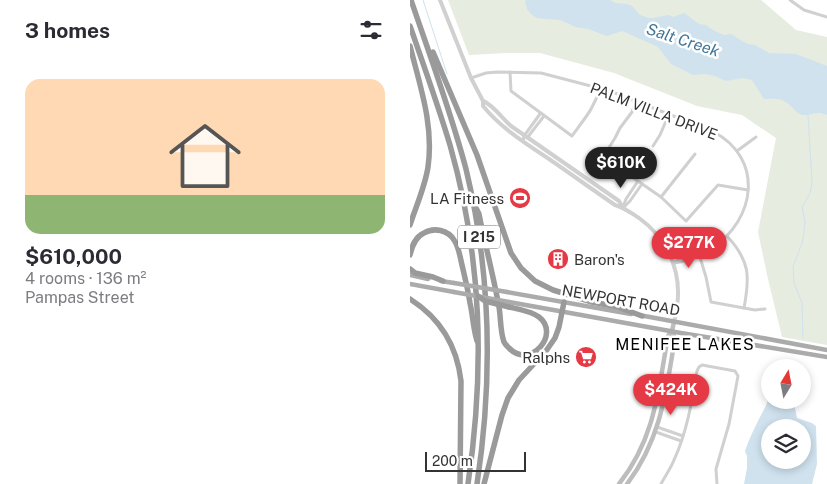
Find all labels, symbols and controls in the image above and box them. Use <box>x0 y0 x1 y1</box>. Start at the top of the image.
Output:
icon: filters <box>357 16 385 44</box>
text: 3 homes <box>25 18 110 43</box>
water label: Salt Creek <box>644 19 722 61</box>
street label: PALM VILLA DRIVE <box>588 79 720 143</box>
icon: home <box>160 111 250 201</box>
pin: $610K <box>586 146 656 189</box>
text: $610K <box>596 153 646 172</box>
sports icon: LA Fitness <box>508 186 532 210</box>
place label: LA Fitness <box>430 190 504 207</box>
road number: I 215 <box>458 226 500 248</box>
pin: $277K <box>654 226 724 269</box>
text: $277K <box>663 233 715 252</box>
text: $610,000 <box>25 244 122 269</box>
building icon: Baron's <box>546 247 570 271</box>
place label: Baron's <box>574 251 625 268</box>
text: 4 rooms · 136 m² <box>25 269 146 288</box>
street label: NEWPORT ROAD <box>561 281 681 319</box>
text: Pampas Street <box>25 288 135 307</box>
district label: MENIFEE LAKES <box>615 335 755 354</box>
supermarket icon: Ralphs <box>574 345 598 369</box>
place label: Ralphs <box>522 349 570 366</box>
north arrow <box>761 359 811 409</box>
map controls <box>761 359 811 469</box>
pin: $424K <box>636 374 706 416</box>
text: $424K <box>644 380 698 399</box>
button: layers <box>761 419 811 469</box>
scale bar <box>425 449 526 472</box>
text: 200 m <box>432 453 473 469</box>

